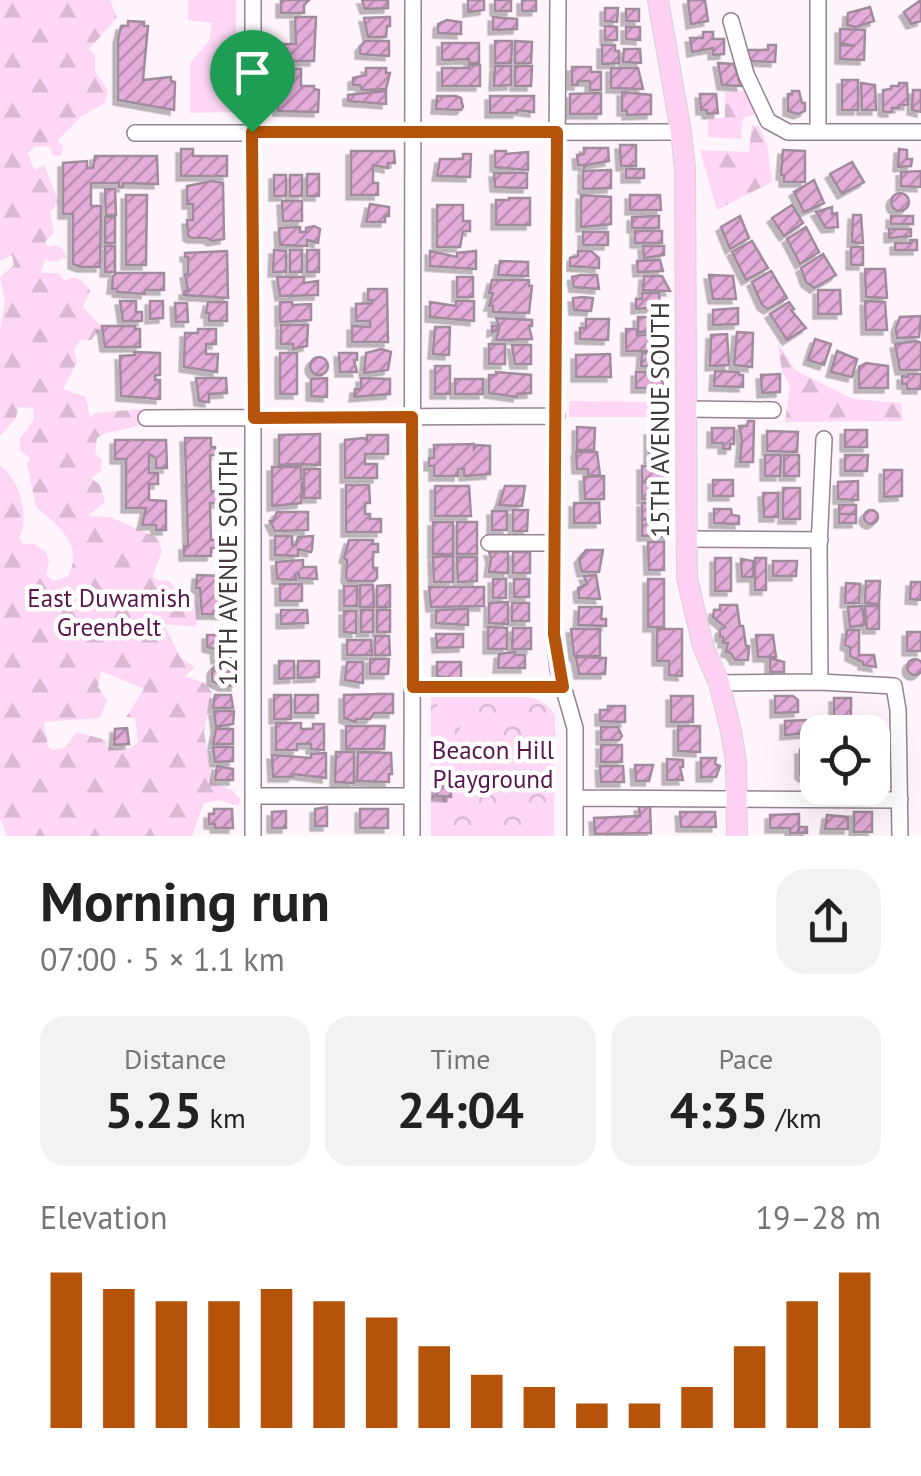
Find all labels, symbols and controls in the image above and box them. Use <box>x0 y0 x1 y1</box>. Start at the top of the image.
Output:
pin <box>210 30 295 133</box>
icon: arrive <box>225 45 280 100</box>
street label: 15TH AVENUE SOUTH <box>644 302 676 538</box>
street label: 12TH AVENUE SOUTH <box>212 450 244 686</box>
park label: East Duwamish Greenbelt <box>27 582 191 643</box>
map controls <box>800 715 890 805</box>
button: locate <box>800 715 890 805</box>
park label: Beacon Hill Playground <box>432 734 555 795</box>
text: Morning run <box>40 865 330 936</box>
button: share <box>776 869 881 974</box>
text: 07:00 · 5 × 1.1 km <box>40 938 285 980</box>
text: Distance <box>124 1040 226 1077</box>
text: Time <box>430 1040 491 1077</box>
text: Pace <box>718 1040 773 1077</box>
text: 5.25 <box>105 1077 202 1142</box>
text: 24:04 <box>397 1077 524 1142</box>
text: 4:35 <box>670 1077 768 1142</box>
text: km <box>202 1099 246 1136</box>
text: /km <box>768 1099 822 1136</box>
text: Elevation <box>40 1196 167 1238</box>
text: 19–28 m <box>756 1196 881 1238</box>

